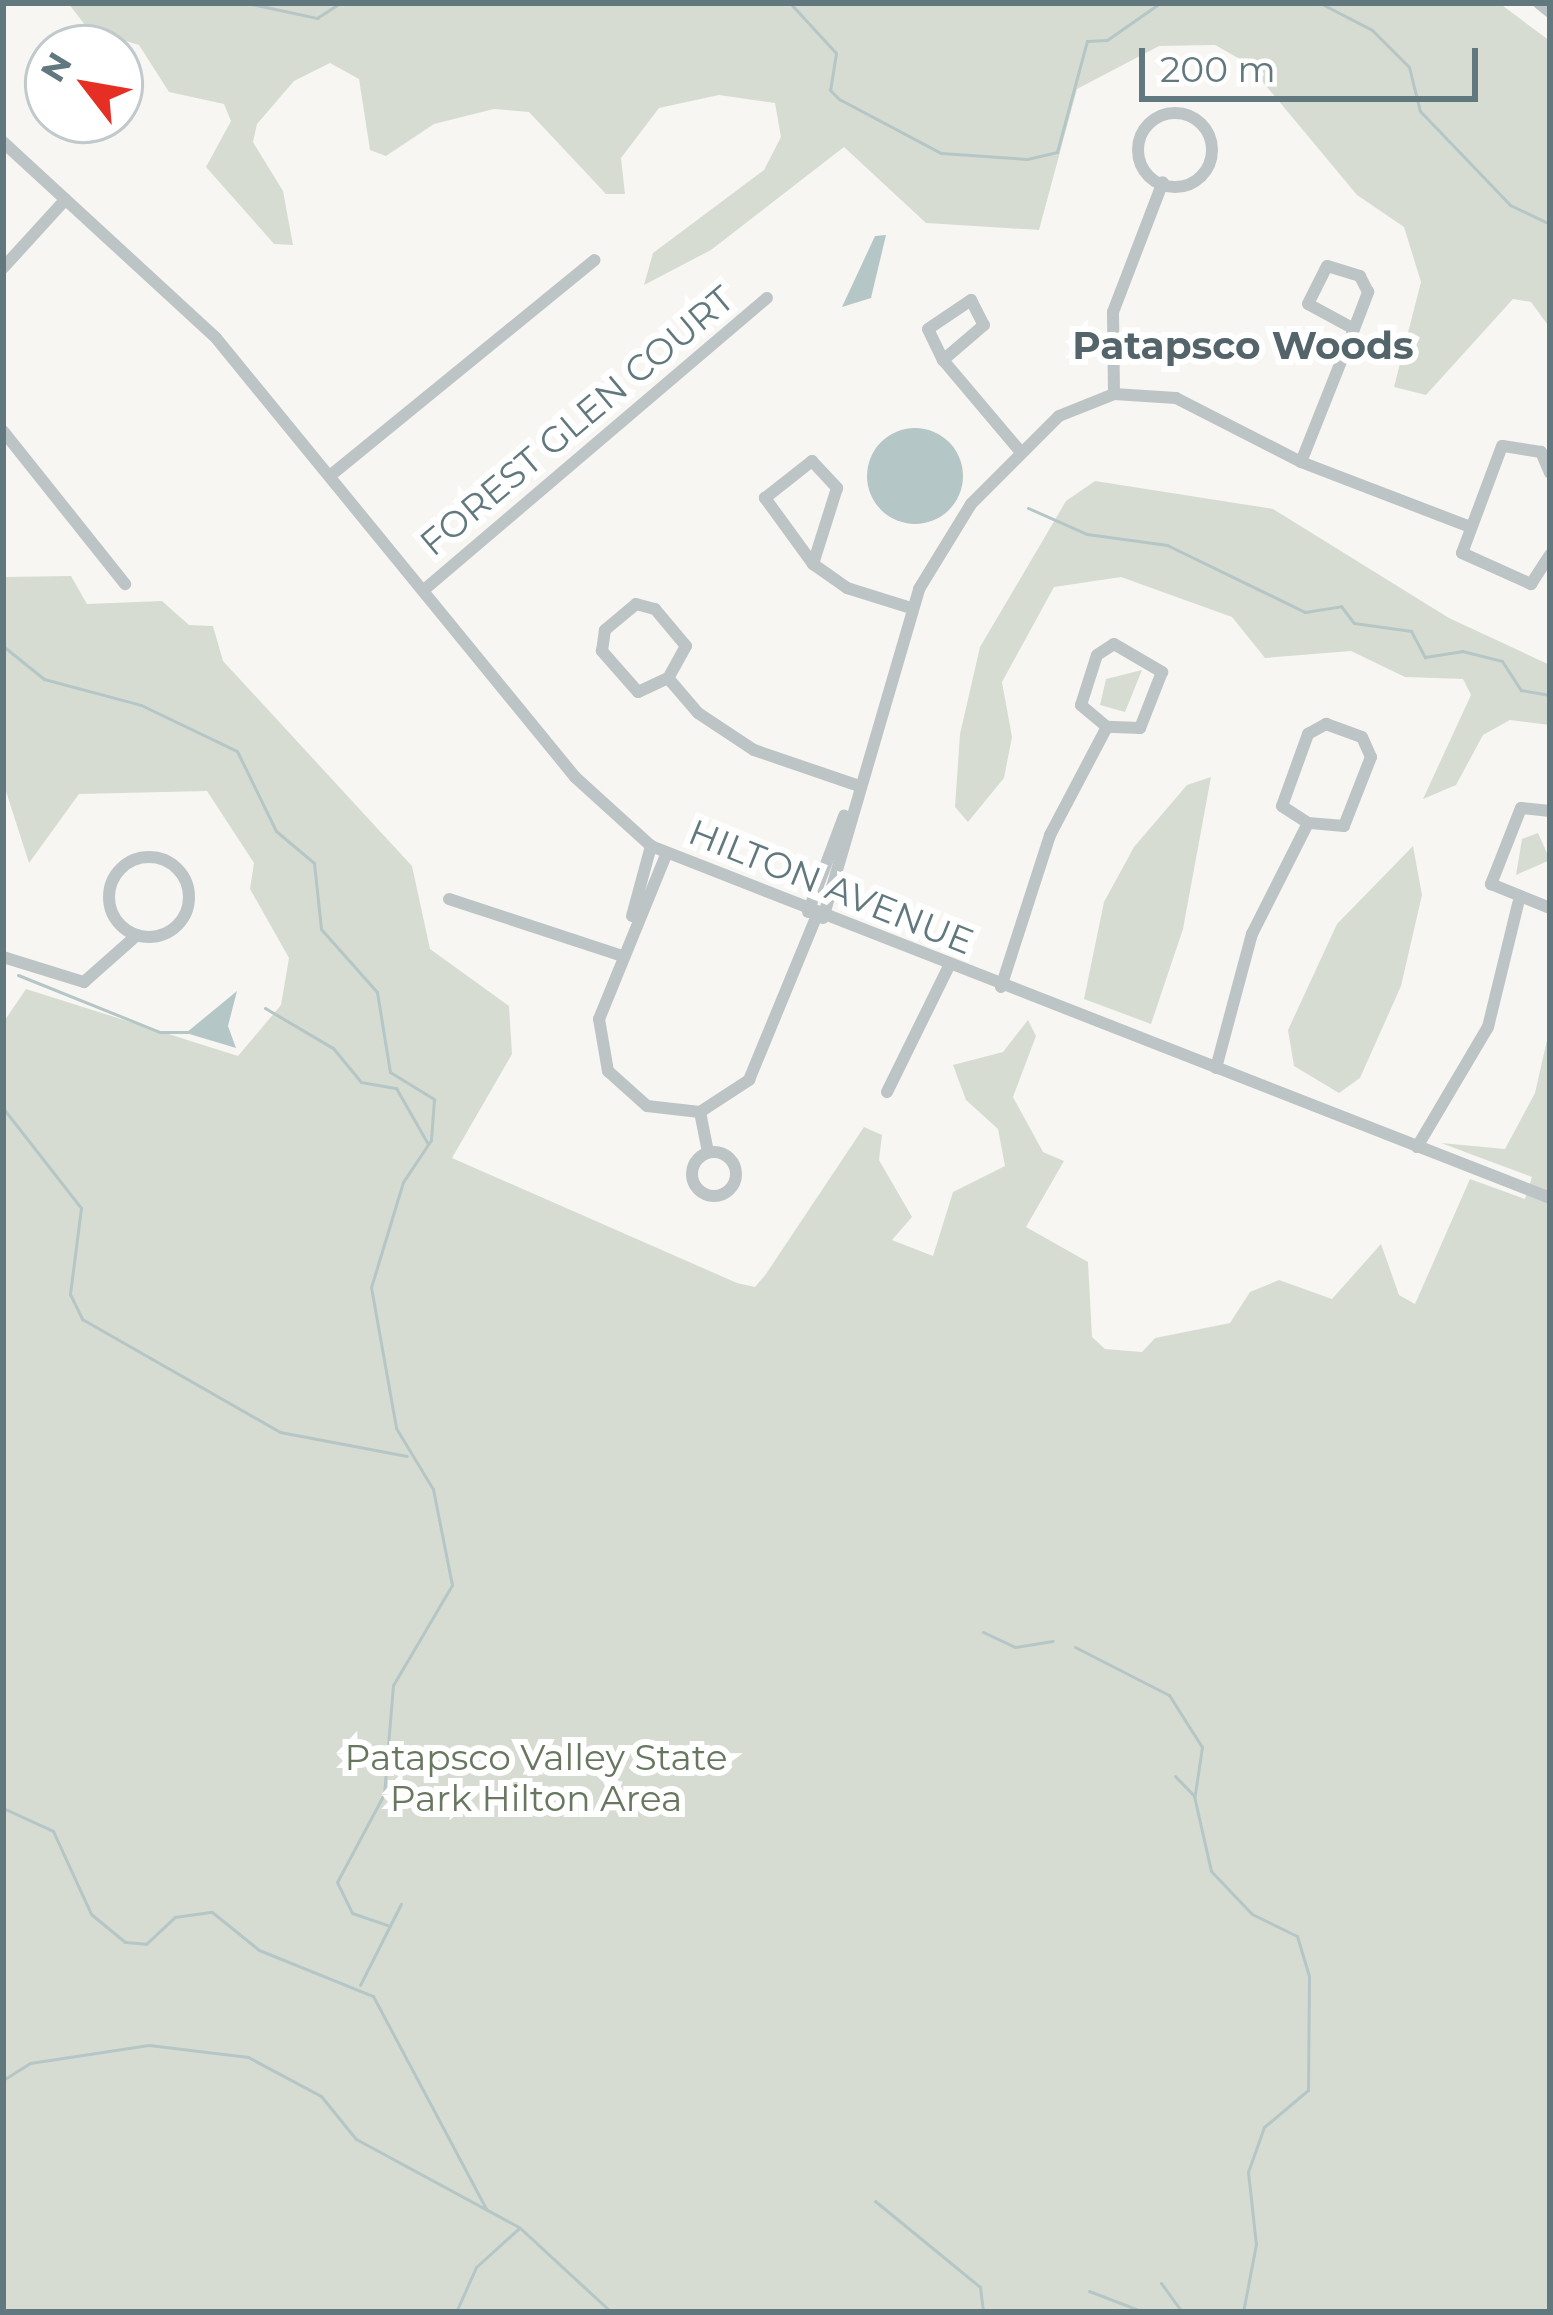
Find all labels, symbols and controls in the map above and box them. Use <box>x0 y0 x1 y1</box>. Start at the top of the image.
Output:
north arrow <box>24 24 144 144</box>
scale bar <box>1145 24 1484 98</box>
text: N <box>32 45 80 89</box>
text: 200 m <box>1160 47 1276 91</box>
street label: FOREST GLEN COURT <box>412 277 742 565</box>
district label: Patapsco Woods <box>1072 322 1414 368</box>
street label: HILTON AVENUE <box>683 810 979 964</box>
park label: Patapsco Valley State Park Hilton Area <box>345 1735 727 1820</box>

